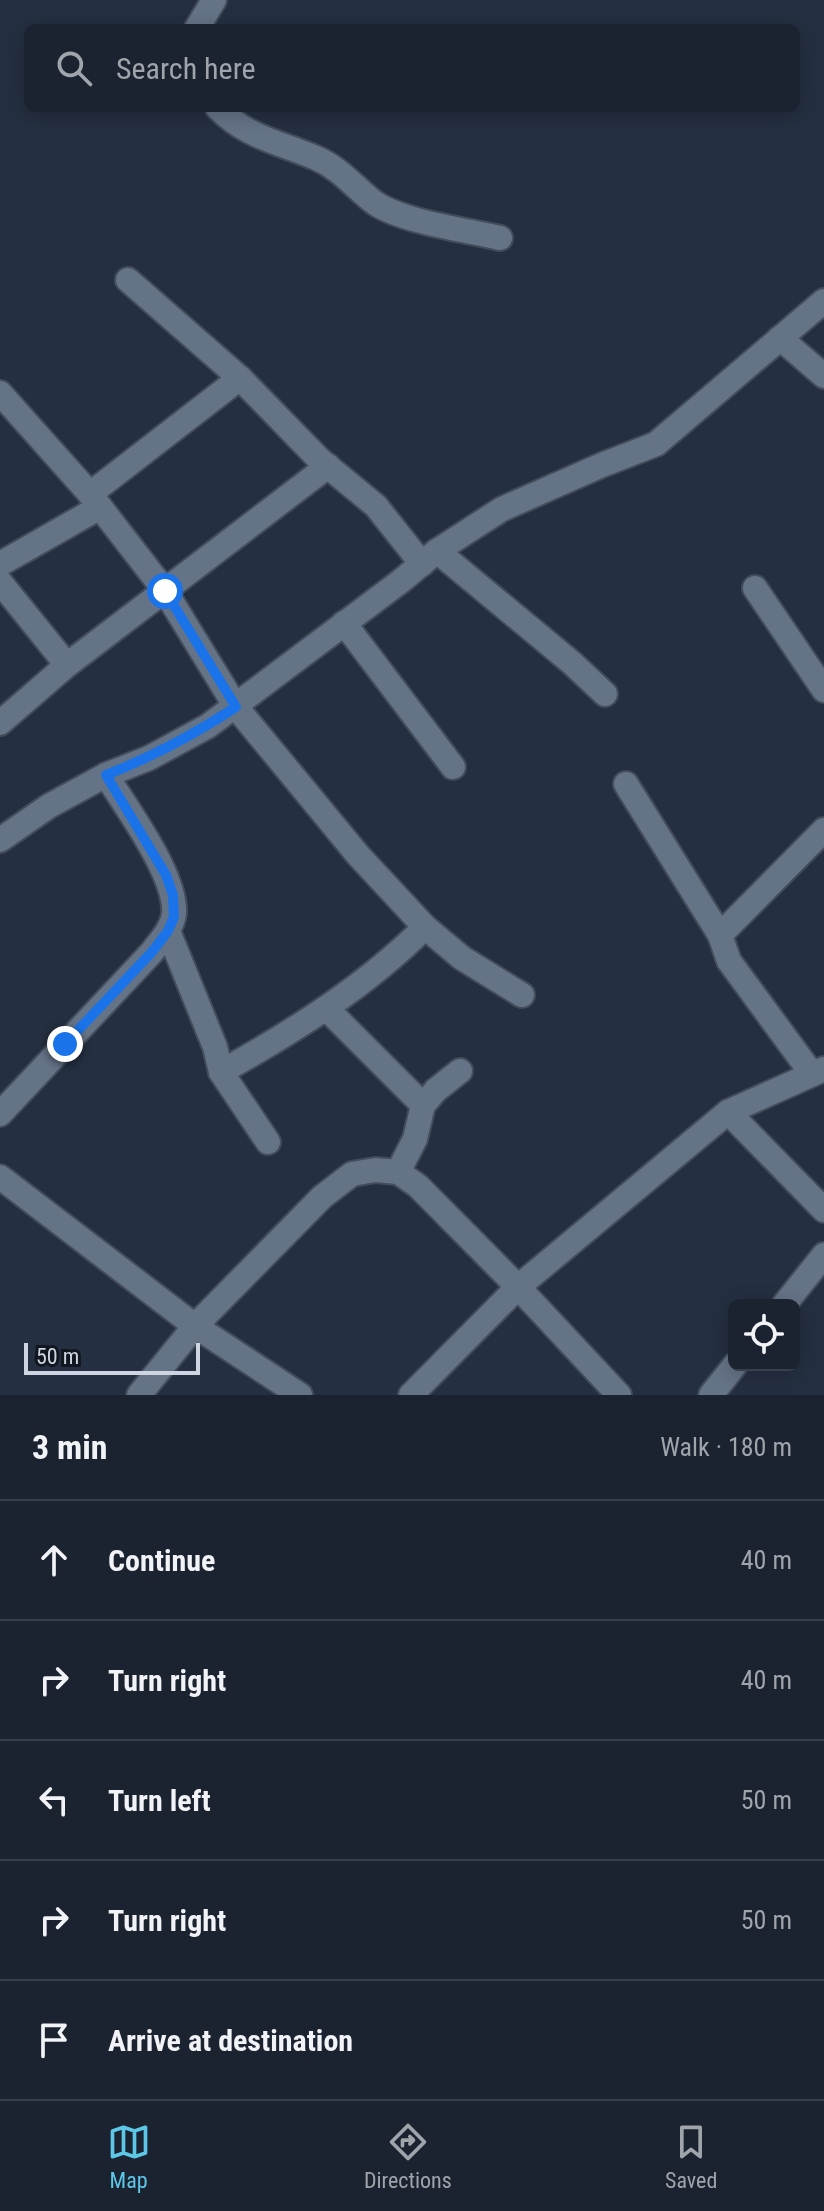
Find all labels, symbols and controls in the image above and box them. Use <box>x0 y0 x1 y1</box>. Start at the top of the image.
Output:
search box <box>24 24 800 112</box>
icon: search <box>52 46 96 90</box>
text: Search here <box>116 51 256 86</box>
route start <box>147 573 183 609</box>
route end <box>47 1026 83 1062</box>
map controls <box>728 1299 800 1371</box>
button: locate <box>728 1299 800 1371</box>
scale bar <box>24 1339 200 1375</box>
text: 50 m <box>36 1344 79 1369</box>
text: 3 min <box>32 1427 108 1467</box>
text: Walk · 180 m <box>660 1432 792 1462</box>
icon: ahead <box>32 1538 76 1582</box>
text: Continue <box>108 1543 215 1578</box>
text: 40 m <box>741 1545 792 1575</box>
icon: right <box>32 1658 76 1702</box>
text: Turn right <box>108 1663 226 1698</box>
text: 40 m <box>741 1665 792 1695</box>
icon: left <box>32 1778 76 1822</box>
text: Turn left <box>108 1783 211 1818</box>
text: 50 m <box>741 1785 792 1815</box>
icon: right <box>32 1898 76 1942</box>
text: Turn right <box>108 1903 226 1938</box>
text: 50 m <box>741 1905 792 1935</box>
icon: arrive <box>32 2018 76 2062</box>
text: Arrive at destination <box>108 2023 353 2058</box>
tab: Map <box>107 2120 151 2193</box>
tab: Directions <box>364 2120 452 2193</box>
tab: Saved <box>665 2120 717 2193</box>

